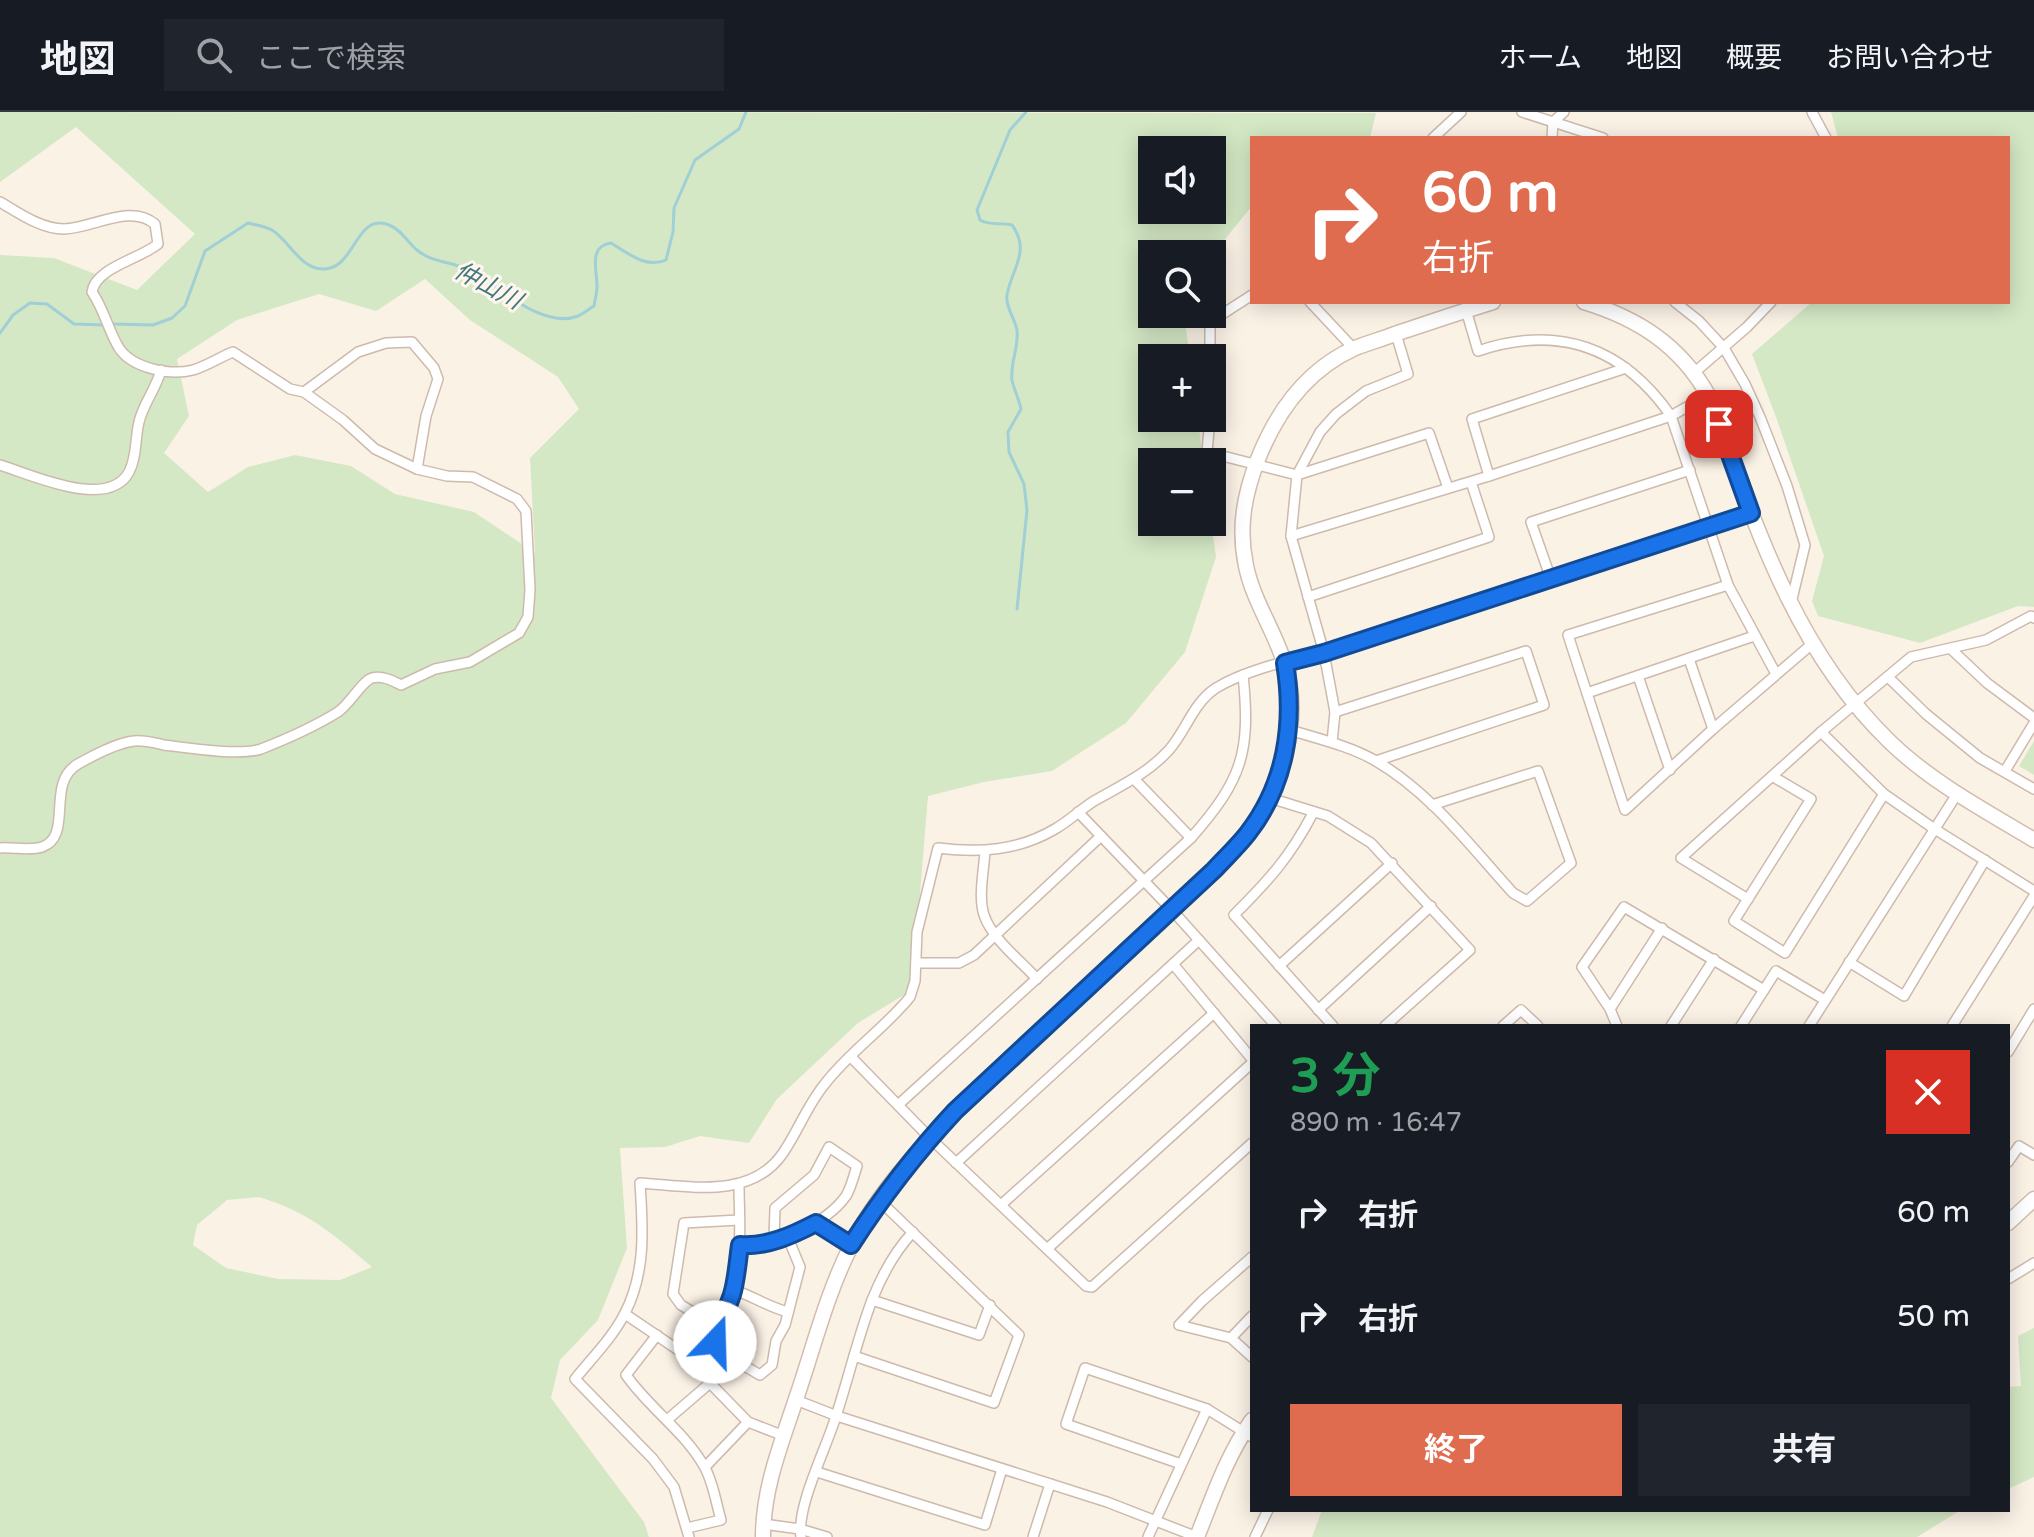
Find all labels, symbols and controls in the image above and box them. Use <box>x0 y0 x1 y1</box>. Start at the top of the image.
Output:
search box <box>164 19 724 91</box>
icon: search <box>192 33 236 77</box>
text: 地図 <box>40 37 116 83</box>
text: ここで検索 <box>256 40 406 77</box>
text: ホーム <box>1499 41 1582 75</box>
text: 地図 <box>1626 41 1682 75</box>
text: 概要 <box>1726 41 1782 75</box>
text: お問い合わせ <box>1826 41 1994 75</box>
map controls <box>1138 136 1226 536</box>
button: sound <box>1138 136 1226 224</box>
text: 60 m <box>1422 160 1558 227</box>
icon: right <box>1290 168 1394 272</box>
text: 右折 <box>1422 237 1494 280</box>
button: search <box>1138 240 1226 328</box>
water label: 仲山川 <box>449 256 529 317</box>
button: + <box>1138 344 1226 432</box>
pin <box>1685 390 1753 458</box>
icon: arrive <box>1697 402 1741 446</box>
button: − <box>1138 448 1226 536</box>
text: 3 分 <box>1290 1048 1381 1106</box>
button: close <box>1886 1050 1970 1134</box>
text: 890 m · 16:47 <box>1290 1107 1462 1138</box>
icon: right <box>1290 1190 1334 1234</box>
text: 60 m <box>1897 1194 1970 1231</box>
text: 右折 <box>1358 1197 1418 1234</box>
icon: right <box>1290 1294 1334 1338</box>
text: 50 m <box>1897 1298 1970 1335</box>
position arrow <box>673 1300 757 1384</box>
text: 右折 <box>1358 1301 1418 1338</box>
button: 終了 <box>1290 1404 1622 1496</box>
button: 共有 <box>1638 1404 1970 1496</box>

